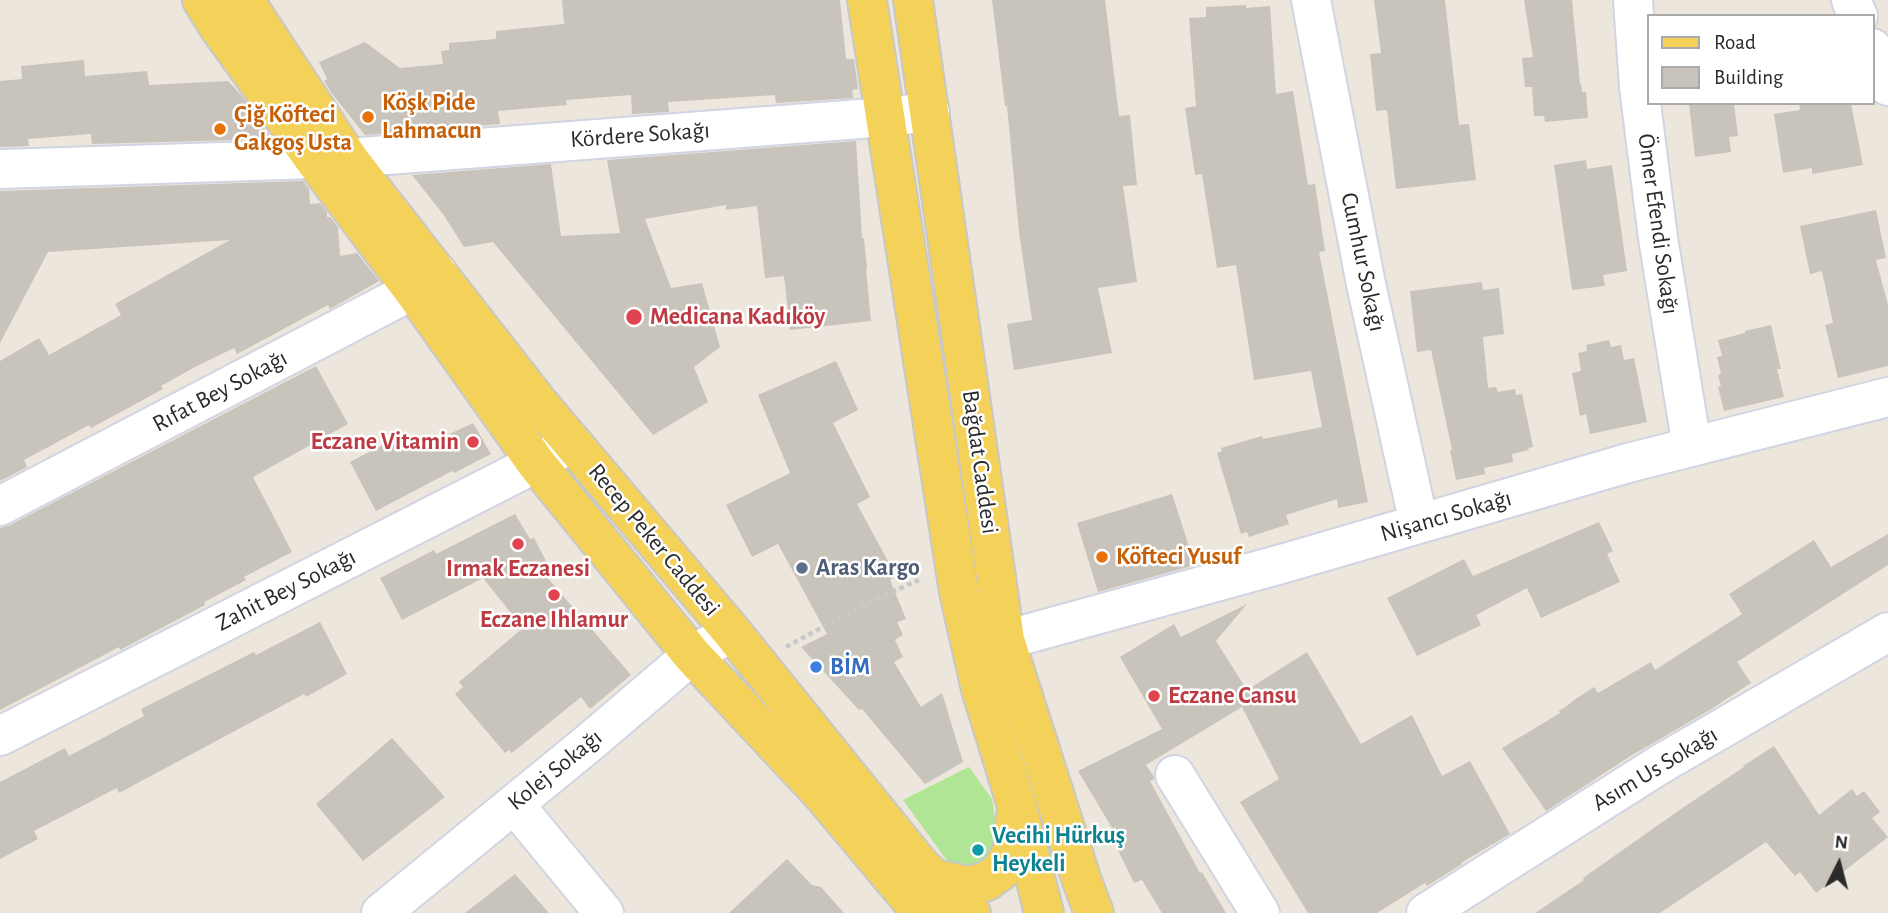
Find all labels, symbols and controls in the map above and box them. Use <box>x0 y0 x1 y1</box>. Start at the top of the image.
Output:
legend <box>1646 14 1874 105</box>
text: Road <box>1714 32 1756 53</box>
text: Building <box>1714 67 1783 88</box>
place label: Köşk Pide Lahmacun <box>382 89 482 145</box>
place label: Çiğ Köfteci Gakgoş Usta <box>234 101 352 157</box>
marker: Köşk Pide Lahmacun <box>360 109 376 125</box>
street label: Kördere Sokağı <box>569 116 711 154</box>
marker: Çiğ Köfteci Gakgoş Usta <box>212 121 228 137</box>
street label: Ömer Efendi Sokağı <box>1631 132 1685 316</box>
street label: Cumhur Sokağı <box>1334 190 1392 334</box>
place label: Medicana Kadıköy <box>650 303 825 331</box>
marker: Medicana Kadıköy <box>624 307 644 327</box>
street label: Rıfat Bey Sokağı <box>148 343 292 439</box>
street label: Bağdat Caddesi <box>956 388 1004 536</box>
place label: Eczane Vitamin <box>311 428 459 456</box>
marker: Eczane Vitamin <box>465 434 481 450</box>
street label: Recep Peker Caddesi <box>582 458 726 622</box>
street label: Nişancı Sokağı <box>1377 484 1515 548</box>
marker: Irmak Eczanesi <box>510 536 526 552</box>
street label: Zahit Bey Sokağı <box>211 542 361 638</box>
place label: Köfteci Yusuf <box>1116 543 1241 571</box>
marker: Köfteci Yusuf <box>1094 549 1110 565</box>
place label: Aras Kargo <box>816 554 920 582</box>
place label: Irmak Eczanesi <box>446 555 590 583</box>
marker: Aras Kargo <box>794 560 810 576</box>
marker: Eczane Ihlamur <box>546 587 562 603</box>
place label: Eczane Ihlamur <box>480 606 628 634</box>
place label: BİM <box>830 653 870 681</box>
marker: BİM <box>808 659 824 675</box>
place label: Eczane Cansu <box>1168 682 1296 710</box>
marker: Eczane Cansu <box>1146 688 1162 704</box>
street label: Asım Us Sokağı <box>1587 720 1723 818</box>
street label: Kolej Sokağı <box>502 723 608 817</box>
place label: Vecihi Hürkuş Heykeli <box>992 822 1125 878</box>
north arrow <box>1804 829 1874 899</box>
text: N <box>1834 832 1849 853</box>
marker: Vecihi Hürkuş Heykeli <box>970 842 986 858</box>

